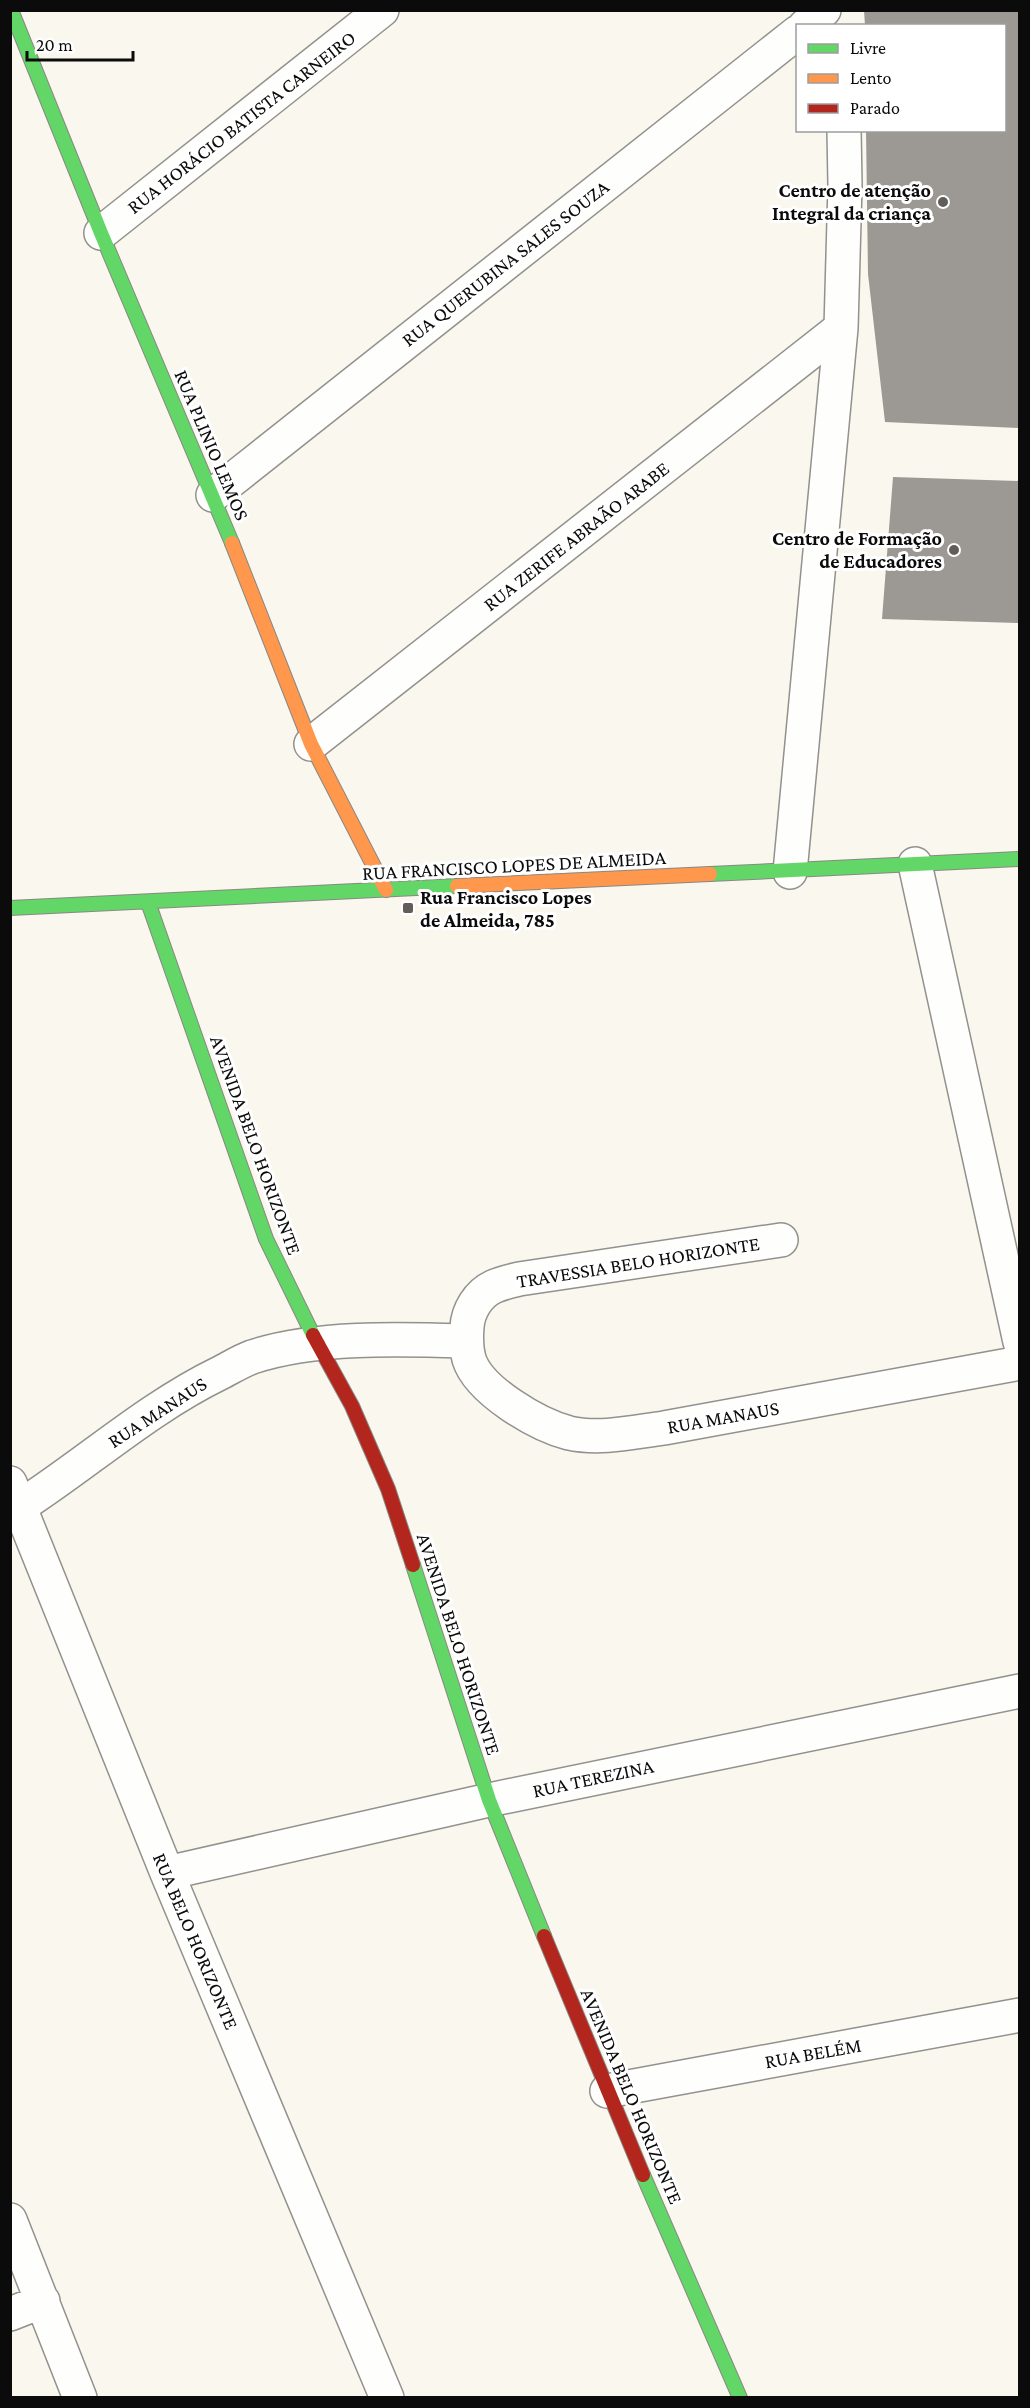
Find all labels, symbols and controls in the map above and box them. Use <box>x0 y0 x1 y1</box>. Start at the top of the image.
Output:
scale bar <box>27 24 134 62</box>
legend <box>796 24 1006 132</box>
street label: RUA HORÁCIO BATISTA CARNEIRO <box>123 26 359 218</box>
text: 20 m <box>36 35 73 55</box>
text: Livre <box>850 38 886 58</box>
text: Lento <box>850 68 891 88</box>
text: Parado <box>850 98 900 118</box>
street label: RUA QUERUBINA SALES SOUZA <box>397 175 613 351</box>
place label: Centro de atenção Integral da criança <box>772 179 931 224</box>
marker: Centro de atenção Integral da criança <box>936 195 950 209</box>
street label: RUA PLINIO LEMOS <box>170 367 254 523</box>
street label: RUA ZERIFE ABRAÃO ARABE <box>479 457 673 615</box>
place label: Centro de Formação de Educadores <box>772 527 942 572</box>
marker: Centro de Formação de Educadores <box>947 543 961 557</box>
street label: RUA FRANCISCO LOPES DE ALMEIDA <box>362 846 667 884</box>
place label: Rua Francisco Lopes de Almeida, 785 <box>420 886 592 931</box>
marker: Rua Francisco Lopes de Almeida, 785 <box>401 901 415 915</box>
street label: AVENIDA BELO HORIZONTE <box>206 1032 306 1258</box>
street label: TRAVESSIA BELO HORIZONTE <box>515 1232 761 1292</box>
street label: RUA MANAUS <box>104 1372 210 1452</box>
street label: RUA MANAUS <box>665 1396 781 1438</box>
street label: AVENIDA BELO HORIZONTE <box>413 1530 505 1758</box>
street label: RUA TEREZINA <box>531 1754 656 1802</box>
street label: RUA BELO HORIZONTE <box>149 1849 243 2033</box>
street label: AVENIDA BELO HORIZONTE <box>577 1985 687 2207</box>
street label: RUA BELÉM <box>763 2034 863 2072</box>

